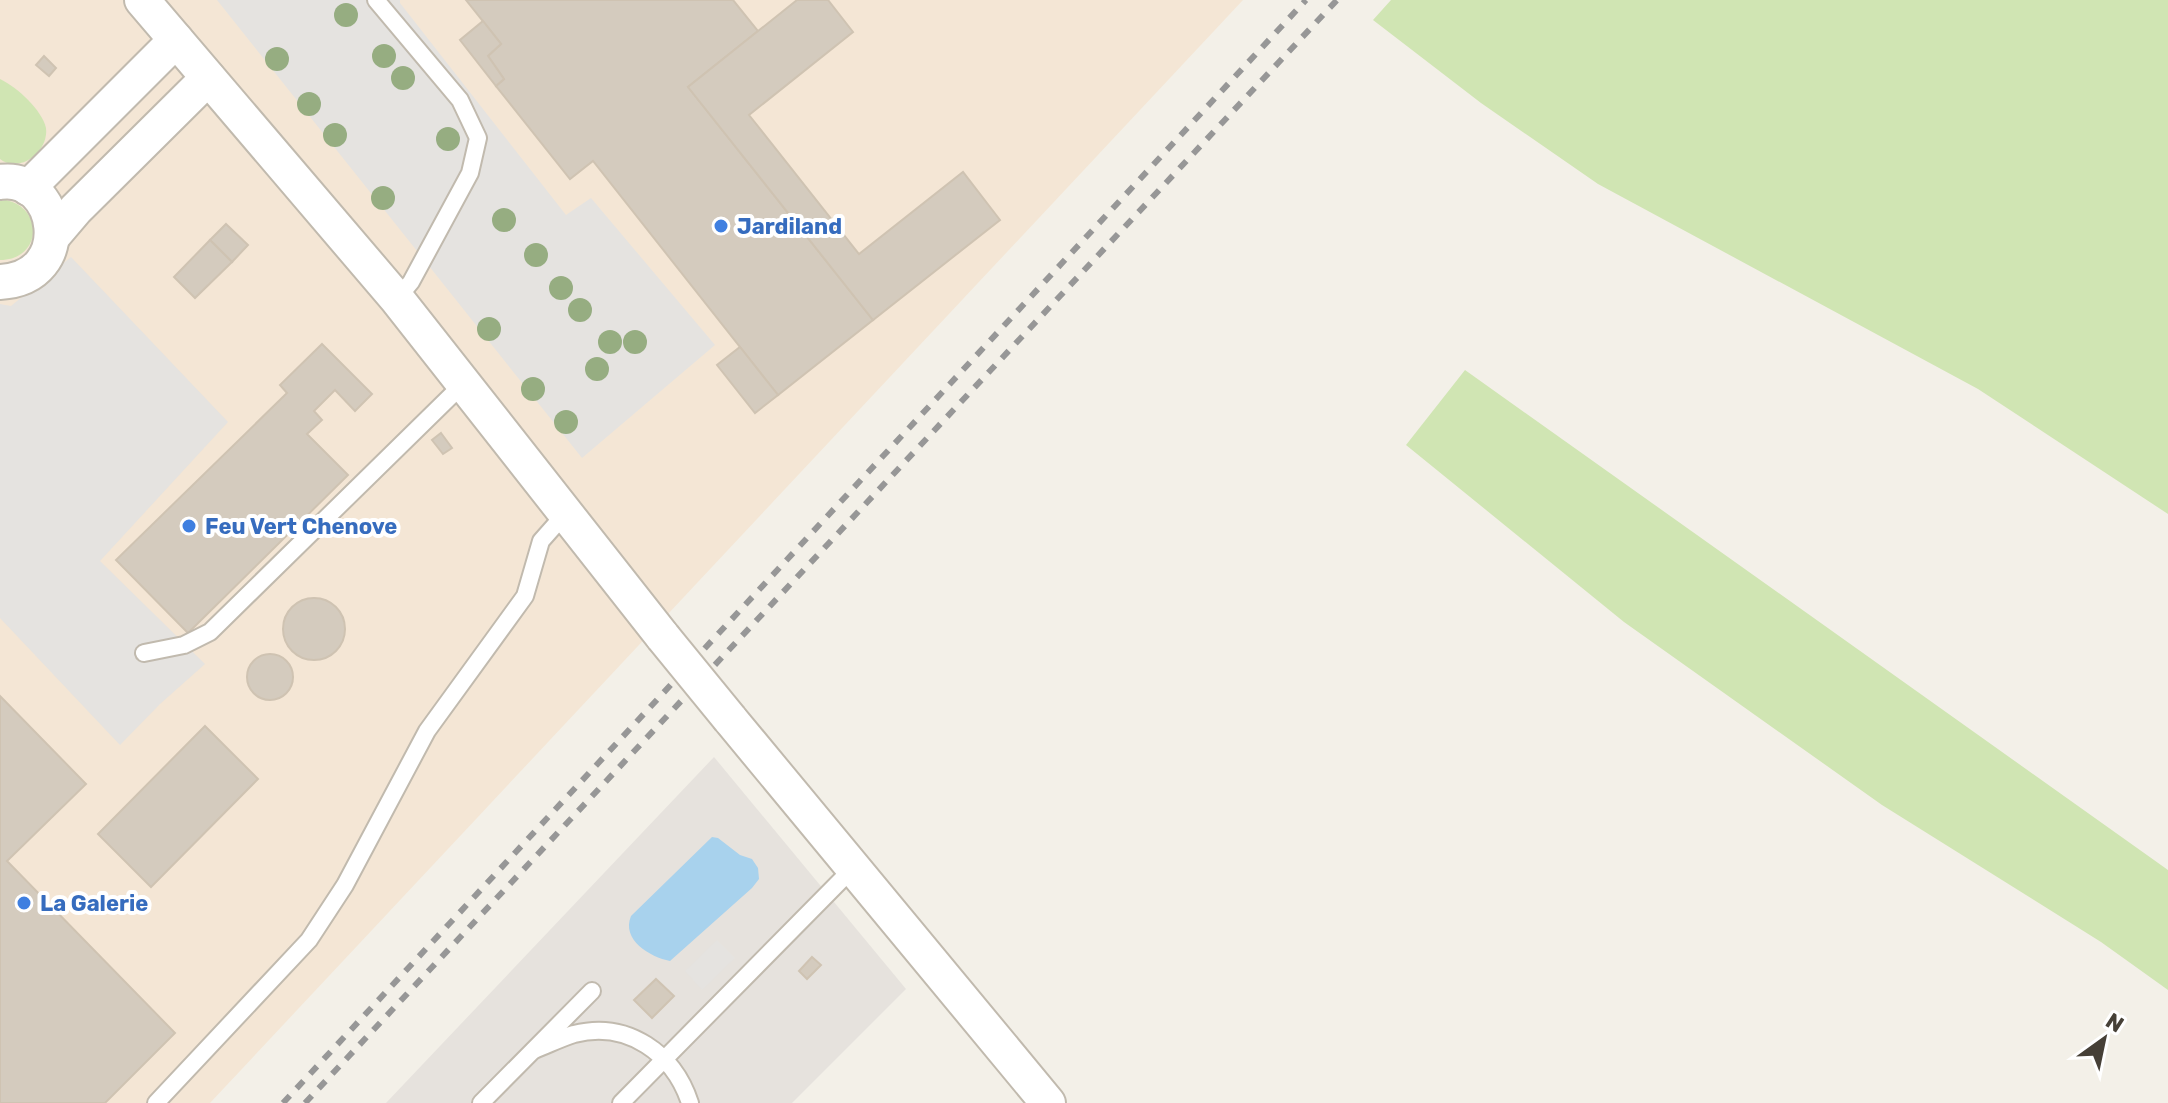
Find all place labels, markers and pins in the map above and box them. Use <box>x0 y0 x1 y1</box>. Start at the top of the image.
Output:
place label: Jardiland <box>737 213 842 240</box>
marker: Jardiland <box>712 217 730 235</box>
place label: Feu Vert Chenove <box>205 513 397 540</box>
marker: Feu Vert Chenove <box>180 517 198 535</box>
place label: La Galerie <box>40 890 148 917</box>
marker: La Galerie <box>15 894 33 912</box>

